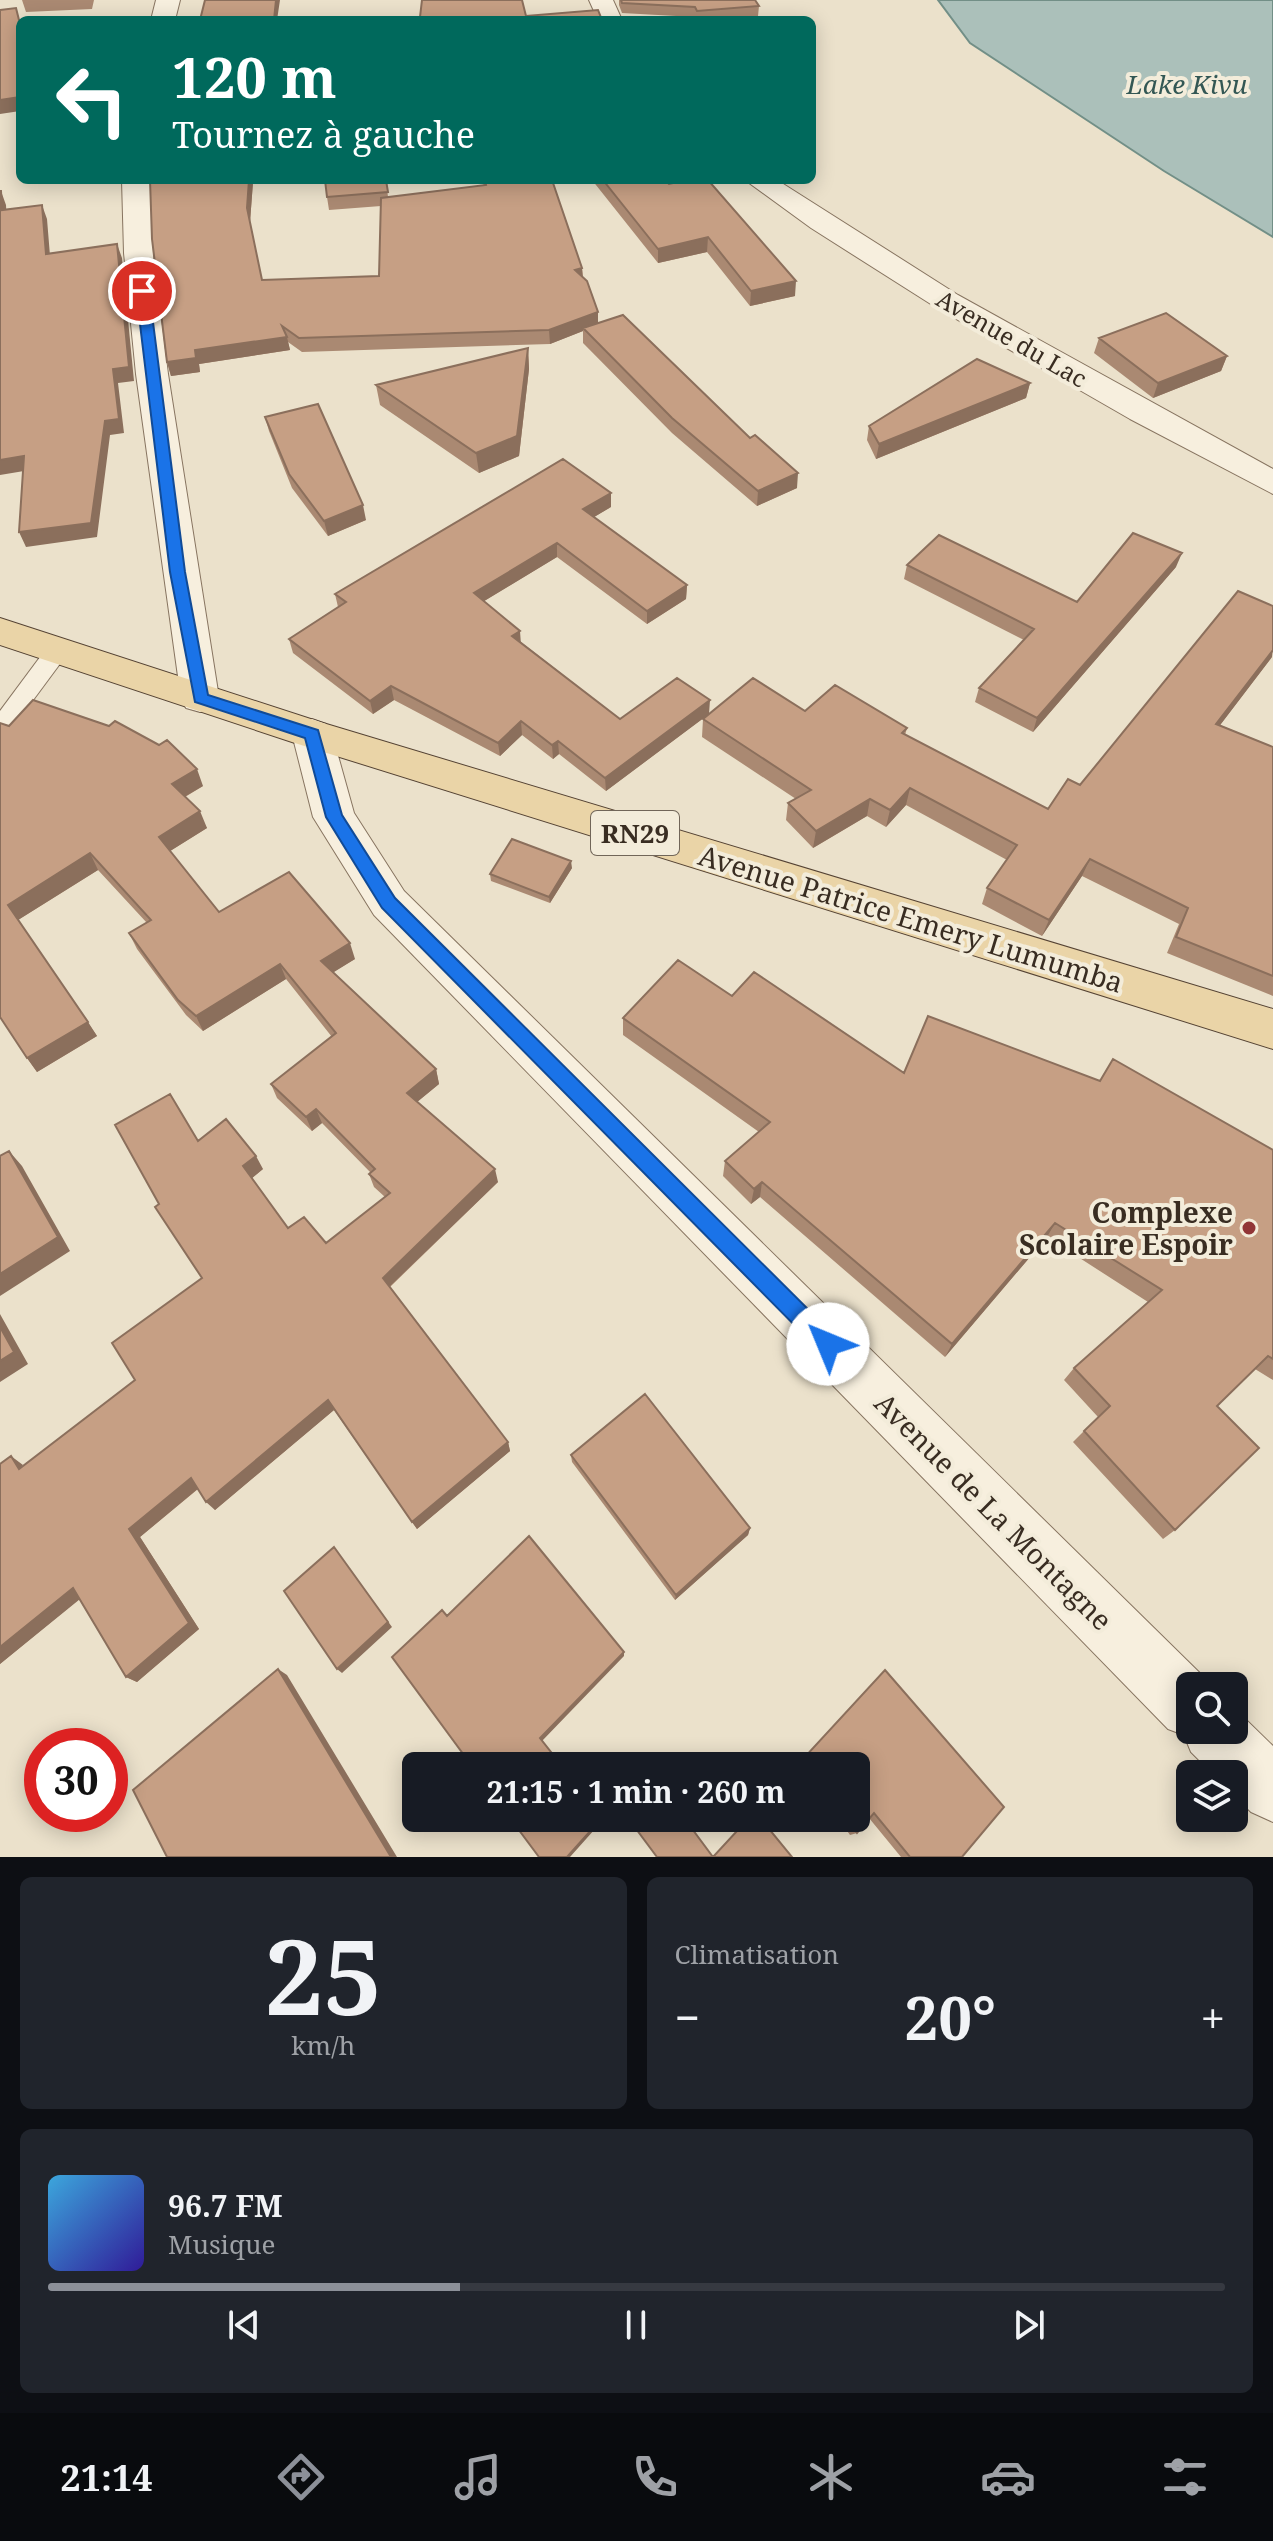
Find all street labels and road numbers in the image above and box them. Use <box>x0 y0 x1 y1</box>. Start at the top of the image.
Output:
street label: Avenue du Lac <box>931 282 1093 394</box>
road number: RN29 <box>591 811 679 855</box>
street label: Avenue Patrice Emery Lumumba <box>694 835 1128 1001</box>
street label: Avenue de La Montagne <box>867 1384 1121 1638</box>

